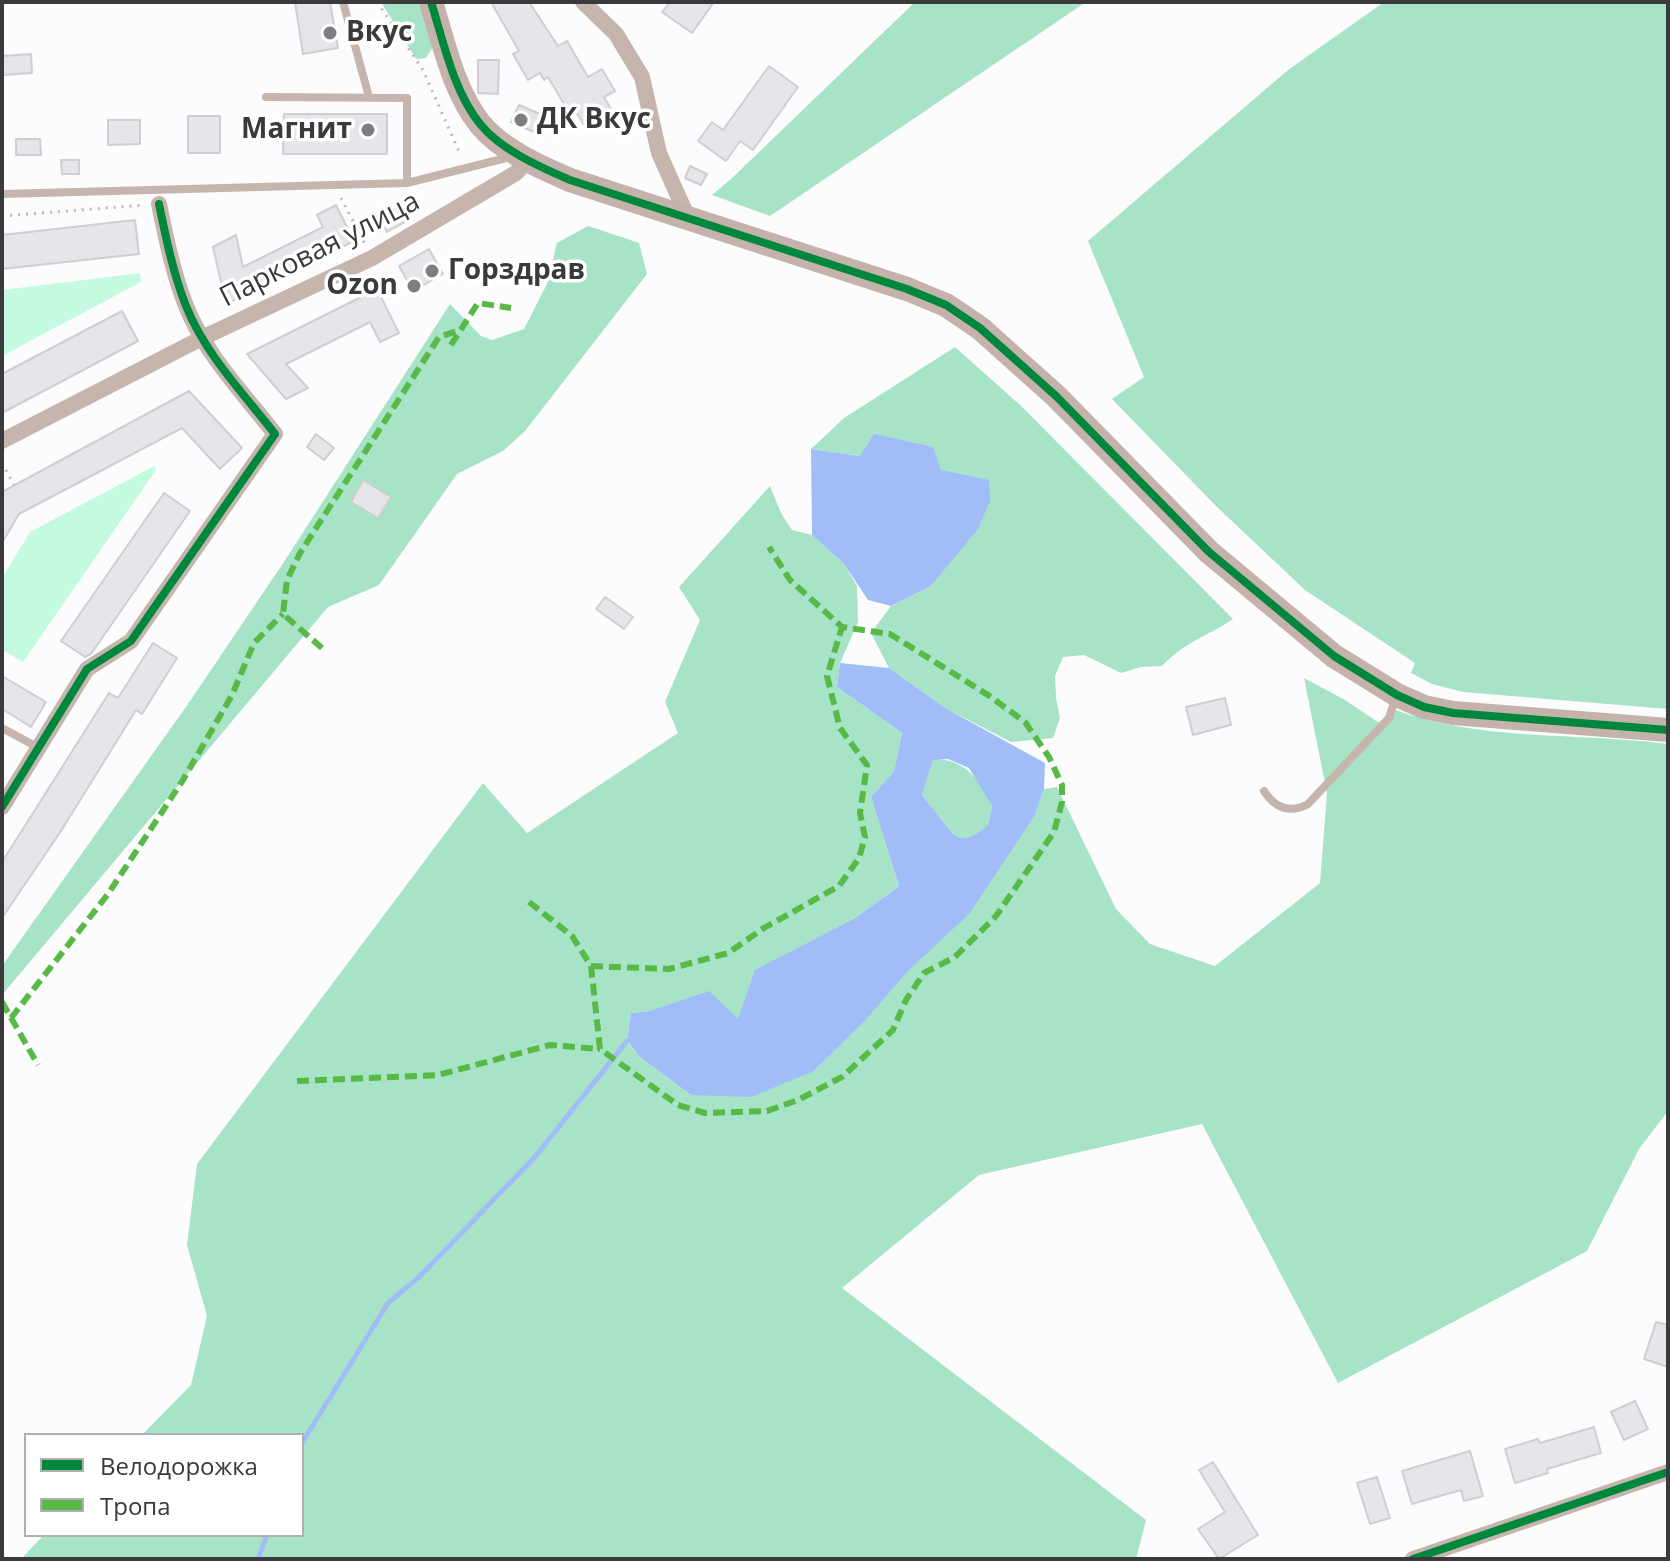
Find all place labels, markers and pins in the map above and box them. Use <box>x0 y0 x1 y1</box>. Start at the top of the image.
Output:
place label: Вкус <box>346 16 412 50</box>
marker: Вкус <box>321 24 339 42</box>
place label: ДК Вкус <box>537 103 651 137</box>
marker: ДК Вкус <box>512 111 530 129</box>
place label: Магнит <box>241 113 352 147</box>
marker: Магнит <box>359 121 377 139</box>
place label: Горздрав <box>448 254 585 288</box>
marker: Горздрав <box>423 262 441 280</box>
place label: Ozon <box>326 269 398 303</box>
marker: Ozon <box>405 277 423 295</box>

